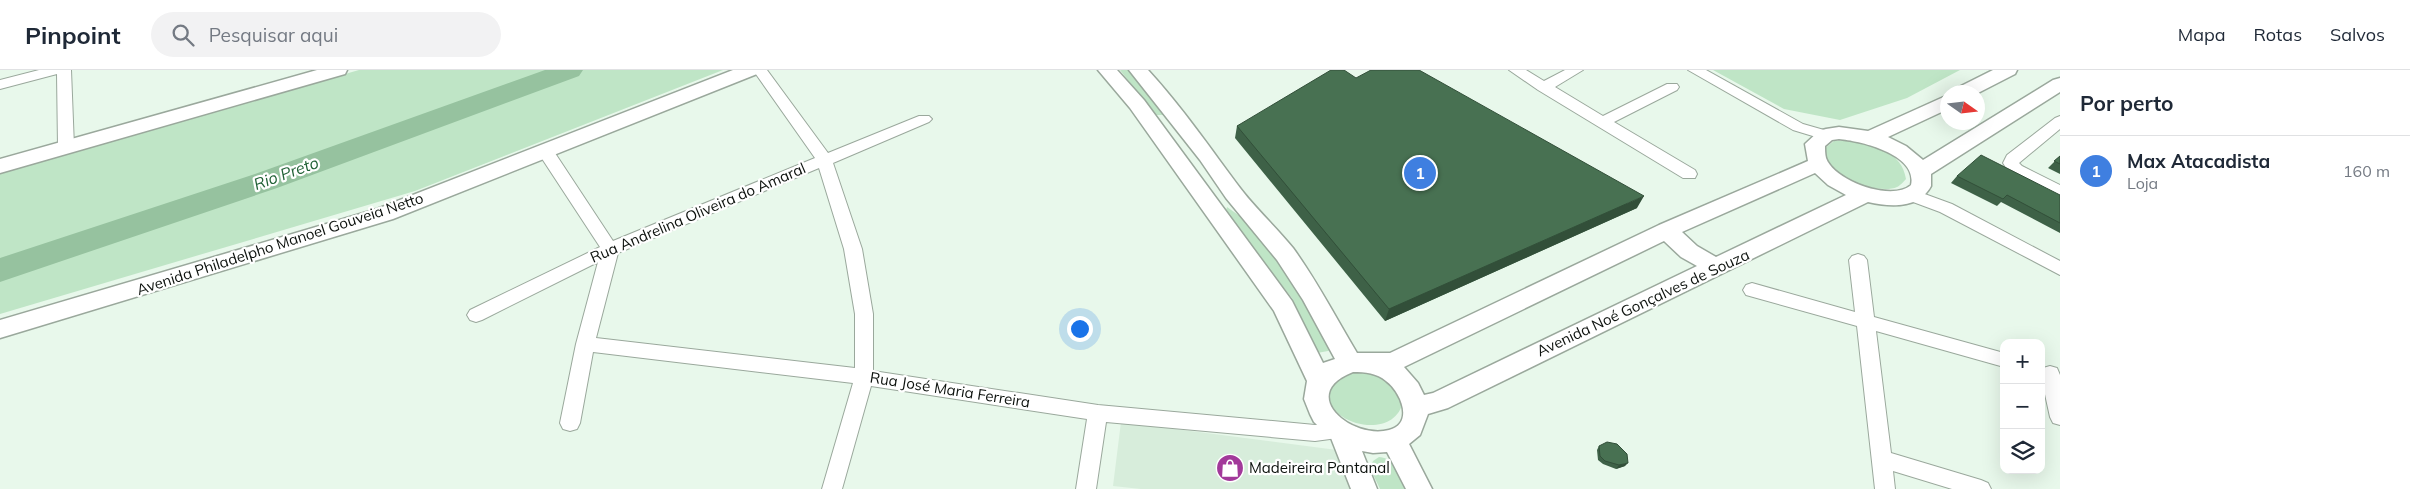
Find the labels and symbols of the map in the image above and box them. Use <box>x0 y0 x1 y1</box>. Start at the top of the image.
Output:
north arrow <box>1940 85 1985 130</box>
water label: Rio Preto <box>251 152 321 194</box>
pin: 1 <box>1404 154 1436 192</box>
street label: Rua Andrelina Oliveira do Amaral <box>587 158 808 267</box>
street label: Avenida Philadelpho Manoel Gouveia Netto <box>134 188 426 299</box>
street label: Avenida Noé Gonçalves de Souza <box>1533 245 1752 360</box>
your location <box>1067 316 1093 342</box>
street label: Rua José Maria Ferreira <box>869 367 1032 412</box>
shop icon: Madeireira Pantanal <box>1215 453 1245 483</box>
place label: Madeireira Pantanal <box>1249 458 1390 477</box>

